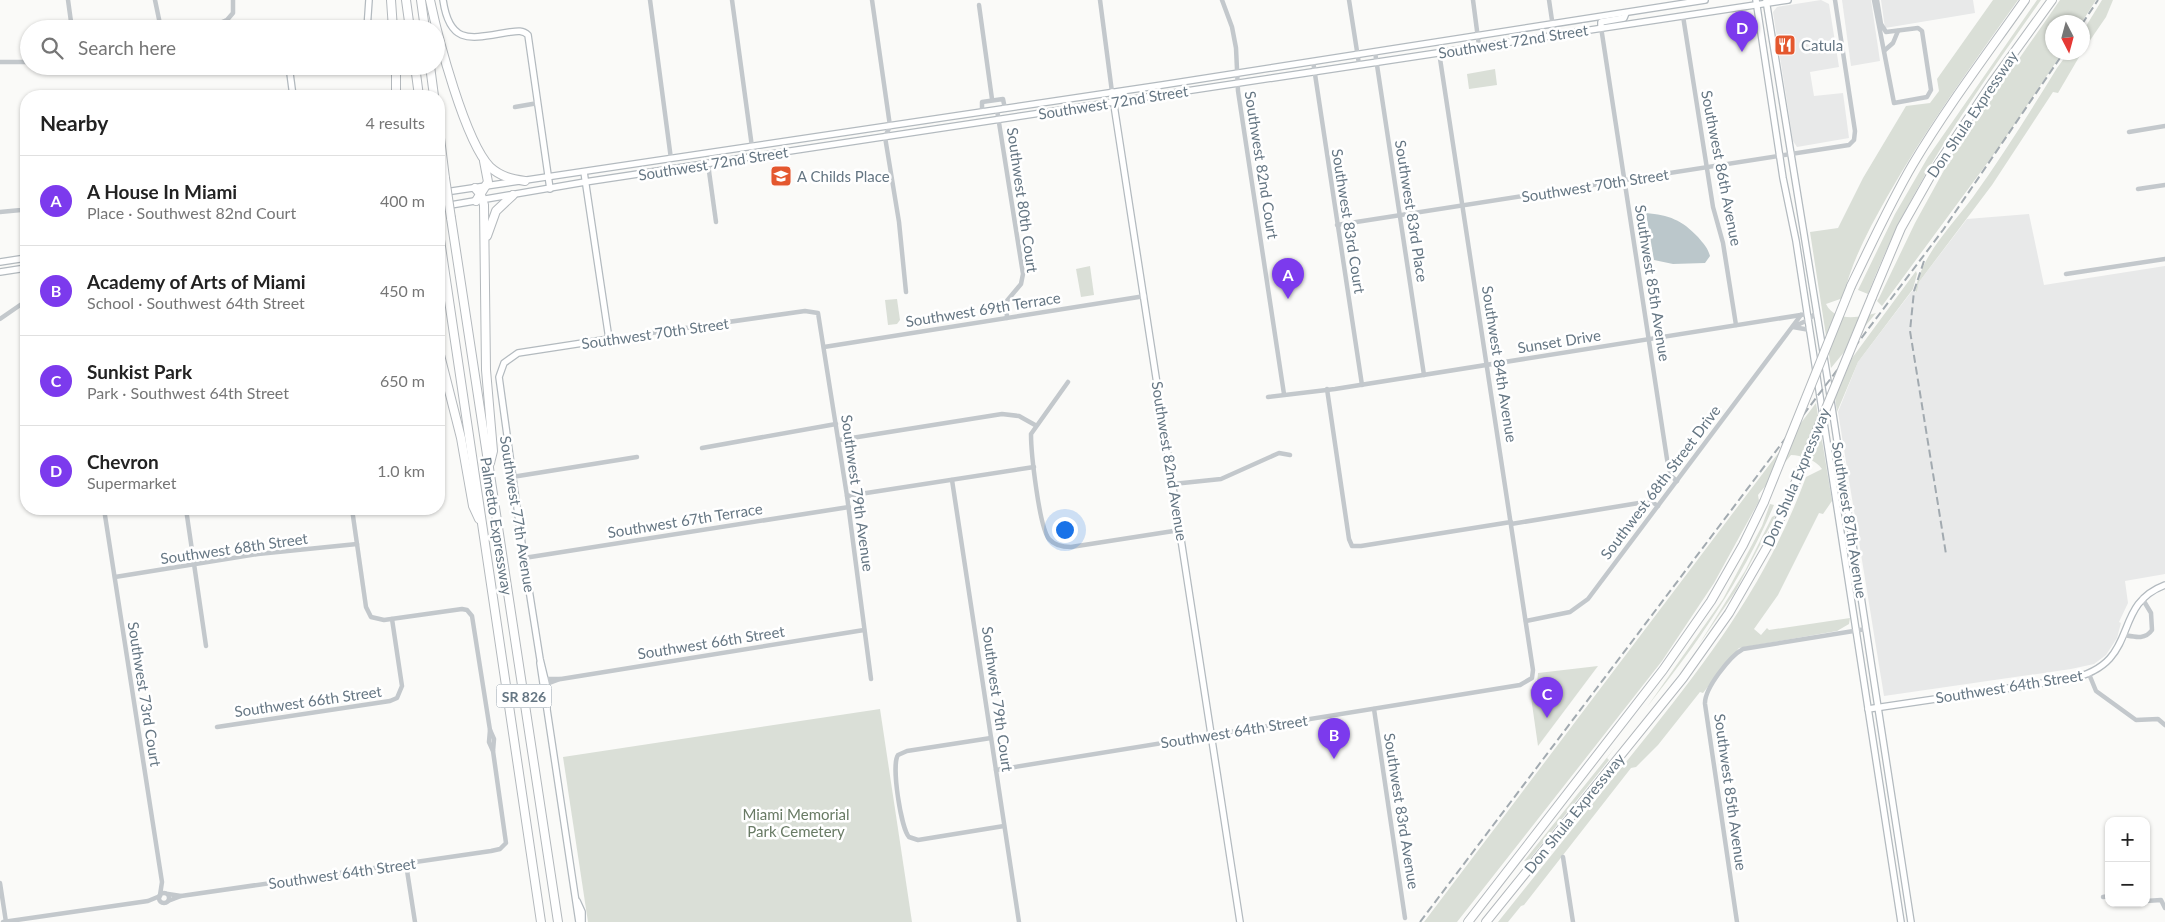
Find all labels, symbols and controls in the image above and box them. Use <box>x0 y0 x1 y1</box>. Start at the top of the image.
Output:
pin: D <box>1726 11 1758 52</box>
north arrow <box>2045 15 2090 60</box>
search box <box>20 20 445 75</box>
street label: Southwest 72nd Street <box>1437 20 1590 62</box>
restaurant icon: Catula <box>1773 33 1797 57</box>
icon: search <box>38 34 66 62</box>
text: Search here <box>78 36 176 59</box>
place label: Catula <box>1801 36 1843 54</box>
street label: Don Shula Expressway <box>1923 47 2021 181</box>
street label: Southwest 72nd Street <box>1037 81 1190 123</box>
street label: Southwest 86th Avenue <box>1698 89 1746 247</box>
street label: Southwest 82nd Court <box>1241 90 1283 241</box>
text: Nearby <box>40 110 108 135</box>
text: 4 results <box>365 113 425 132</box>
street label: Southwest 80th Court <box>1004 126 1042 274</box>
street label: Southwest 83rd Place <box>1392 139 1432 283</box>
street label: Southwest 72nd Street <box>637 142 790 184</box>
street label: Southwest 83rd Court <box>1329 147 1369 295</box>
school or university icon: A Childs Place <box>769 164 793 188</box>
street label: Southwest 70th Street <box>1520 164 1670 206</box>
place label: A Childs Place <box>797 167 890 185</box>
text: A House In Miami <box>87 180 237 203</box>
text: A <box>50 191 62 210</box>
text: 400 m <box>380 191 425 210</box>
text: Place · Southwest 82nd Court <box>87 203 296 222</box>
street label: Southwest 85th Avenue <box>1632 204 1674 363</box>
pin: A <box>1272 258 1304 299</box>
text: Academy of Arts of Miami <box>87 270 306 293</box>
text: B <box>51 281 61 300</box>
text: 450 m <box>380 281 425 300</box>
street label: Southwest 84th Avenue <box>1479 285 1521 444</box>
street label: Southwest 69th Terrace <box>904 288 1062 330</box>
text: School · Southwest 64th Street <box>87 293 305 312</box>
street label: Southwest 70th Street <box>580 314 730 352</box>
street label: Sunset Drive <box>1516 326 1602 356</box>
text: Sunkist Park <box>87 360 192 383</box>
text: C <box>51 371 61 390</box>
text: 650 m <box>380 371 425 390</box>
street label: Southwest 82nd Avenue <box>1149 380 1192 542</box>
text: Park · Southwest 64th Street <box>87 383 289 402</box>
street label: Southwest 68th Street Drive <box>1596 401 1724 563</box>
street label: Don Shula Expressway <box>1759 405 1833 549</box>
street label: Southwest 79th Avenue <box>838 413 878 573</box>
street label: Southwest 77th Avenue <box>497 435 539 594</box>
street label: Southwest 87th Avenue <box>1829 441 1871 600</box>
text: Chevron <box>87 450 159 473</box>
street label: Palmetto Expressway <box>477 456 517 597</box>
text: D <box>50 461 62 480</box>
text: 1.0 km <box>377 461 425 480</box>
text: Supermarket <box>87 473 176 492</box>
street label: Southwest 67th Terrace <box>606 499 764 541</box>
your location <box>1052 517 1078 543</box>
street label: Southwest 68th Street <box>159 529 309 567</box>
street label: Southwest 73rd Court <box>125 620 165 768</box>
street label: Southwest 66th Street <box>636 621 786 663</box>
street label: Southwest 79th Court <box>979 625 1017 773</box>
street label: Southwest 64th Street <box>1934 665 2084 707</box>
pin: C <box>1531 677 1563 718</box>
street label: Southwest 66th Street <box>233 682 383 720</box>
road number: SR 826 <box>496 684 552 708</box>
street label: Southwest 64th Street <box>1159 710 1309 752</box>
street label: Southwest 85th Avenue <box>1711 712 1751 872</box>
pin: B <box>1318 718 1350 759</box>
street label: Southwest 83rd Avenue <box>1381 732 1423 890</box>
street label: Don Shula Expressway <box>1520 749 1628 877</box>
park label: Miami Memorial Park Cemetery <box>742 805 850 840</box>
map controls <box>2105 817 2150 907</box>
button: + <box>2105 817 2150 862</box>
street label: Southwest 64th Street <box>267 854 417 892</box>
button: − <box>2105 862 2150 907</box>

